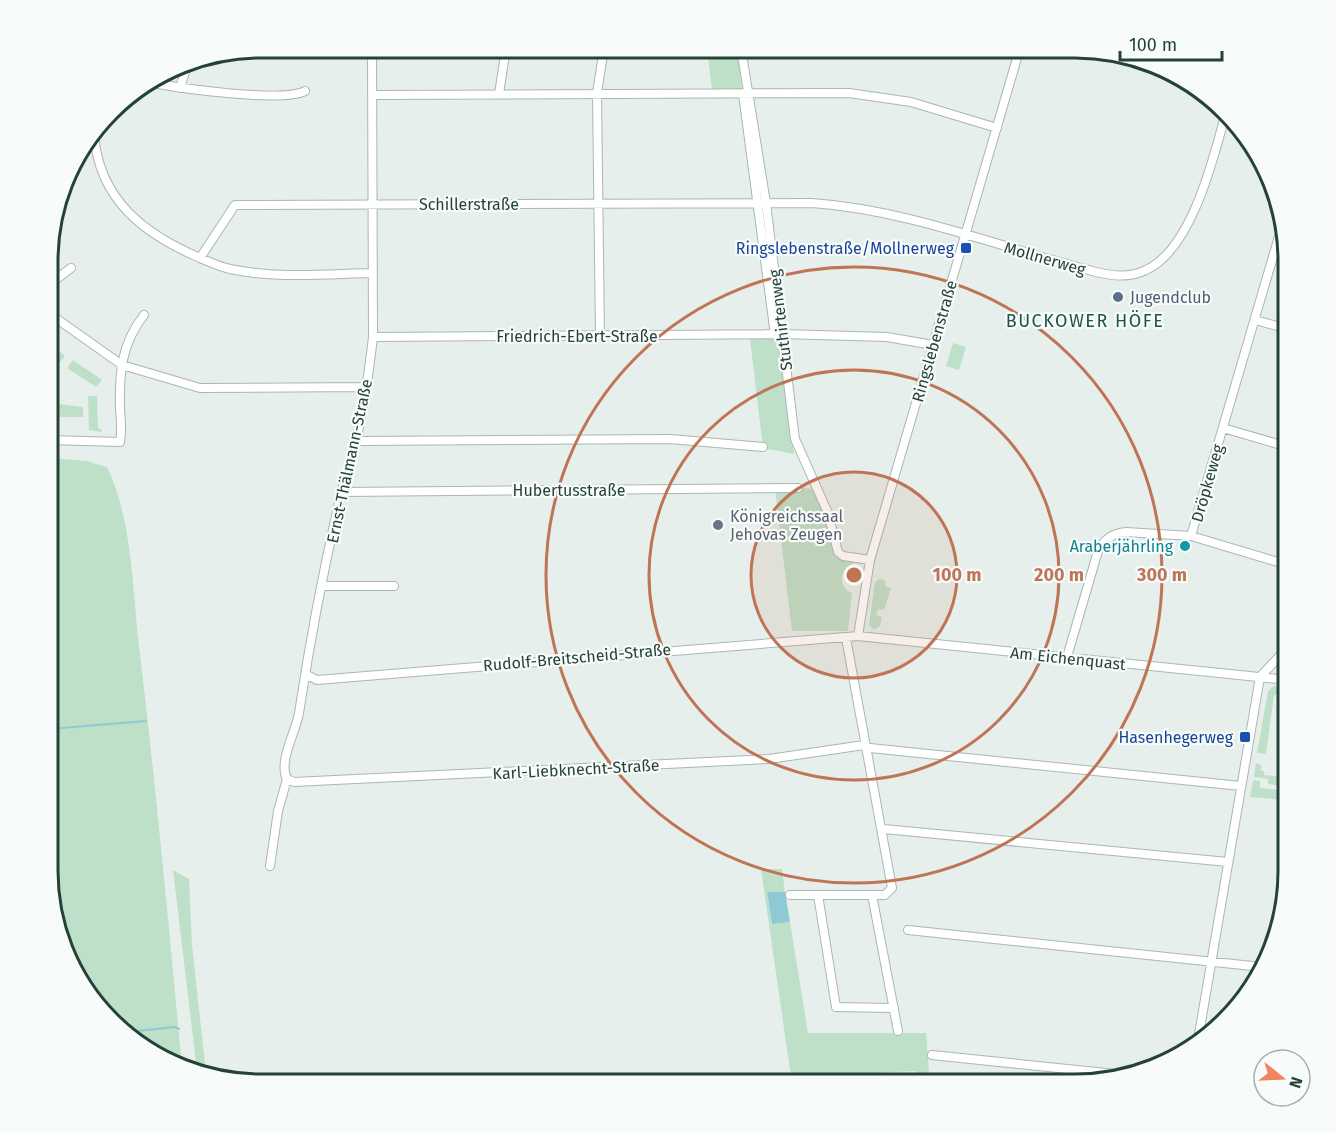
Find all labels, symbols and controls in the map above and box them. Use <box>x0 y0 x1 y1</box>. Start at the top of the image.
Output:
scale bar <box>1120 24 1222 62</box>
text: 100 m <box>1129 34 1177 56</box>
street label: Schillerstraße <box>419 195 519 214</box>
street label: Mollnerweg <box>1002 238 1088 279</box>
place label: Ringslebenstraße/Mollnerweg <box>736 239 955 258</box>
marker: Ringslebenstraße/Mollnerweg <box>959 241 973 255</box>
street label: Stuthirtenweg <box>765 268 796 372</box>
street label: Ringslebenstraße <box>908 278 961 404</box>
place label: Jugendclub <box>1130 288 1211 307</box>
marker: Jugendclub <box>1111 290 1125 304</box>
district label: BUCKOWER HÖFE <box>1006 310 1164 332</box>
street label: Friedrich-Ebert-Straße <box>496 327 658 346</box>
street label: Ernst-Thälmann-Straße <box>323 377 376 545</box>
street label: Dröpkeweg <box>1187 441 1228 524</box>
street label: Hubertusstraße <box>513 481 625 500</box>
place label: Königreichssaal Jehovas Zeugen <box>730 507 843 544</box>
marker: Königreichssaal Jehovas Zeugen <box>711 518 725 532</box>
place label: Araberjährling <box>1070 537 1174 556</box>
marker: Araberjährling <box>1178 539 1192 553</box>
text: 100 m <box>933 564 981 586</box>
text: 200 m <box>1034 564 1084 586</box>
text: 300 m <box>1136 564 1187 586</box>
centre of rings <box>844 565 864 585</box>
street label: Rudolf-Breitscheid-Straße <box>482 640 672 675</box>
street label: Am Eichenquast <box>1009 643 1127 674</box>
place label: Hasenhegerweg <box>1118 728 1234 747</box>
marker: Hasenhegerweg <box>1238 730 1252 744</box>
street label: Karl-Liebknecht-Straße <box>492 756 660 783</box>
north arrow <box>1252 1048 1312 1108</box>
text: N <box>1285 1075 1306 1090</box>

